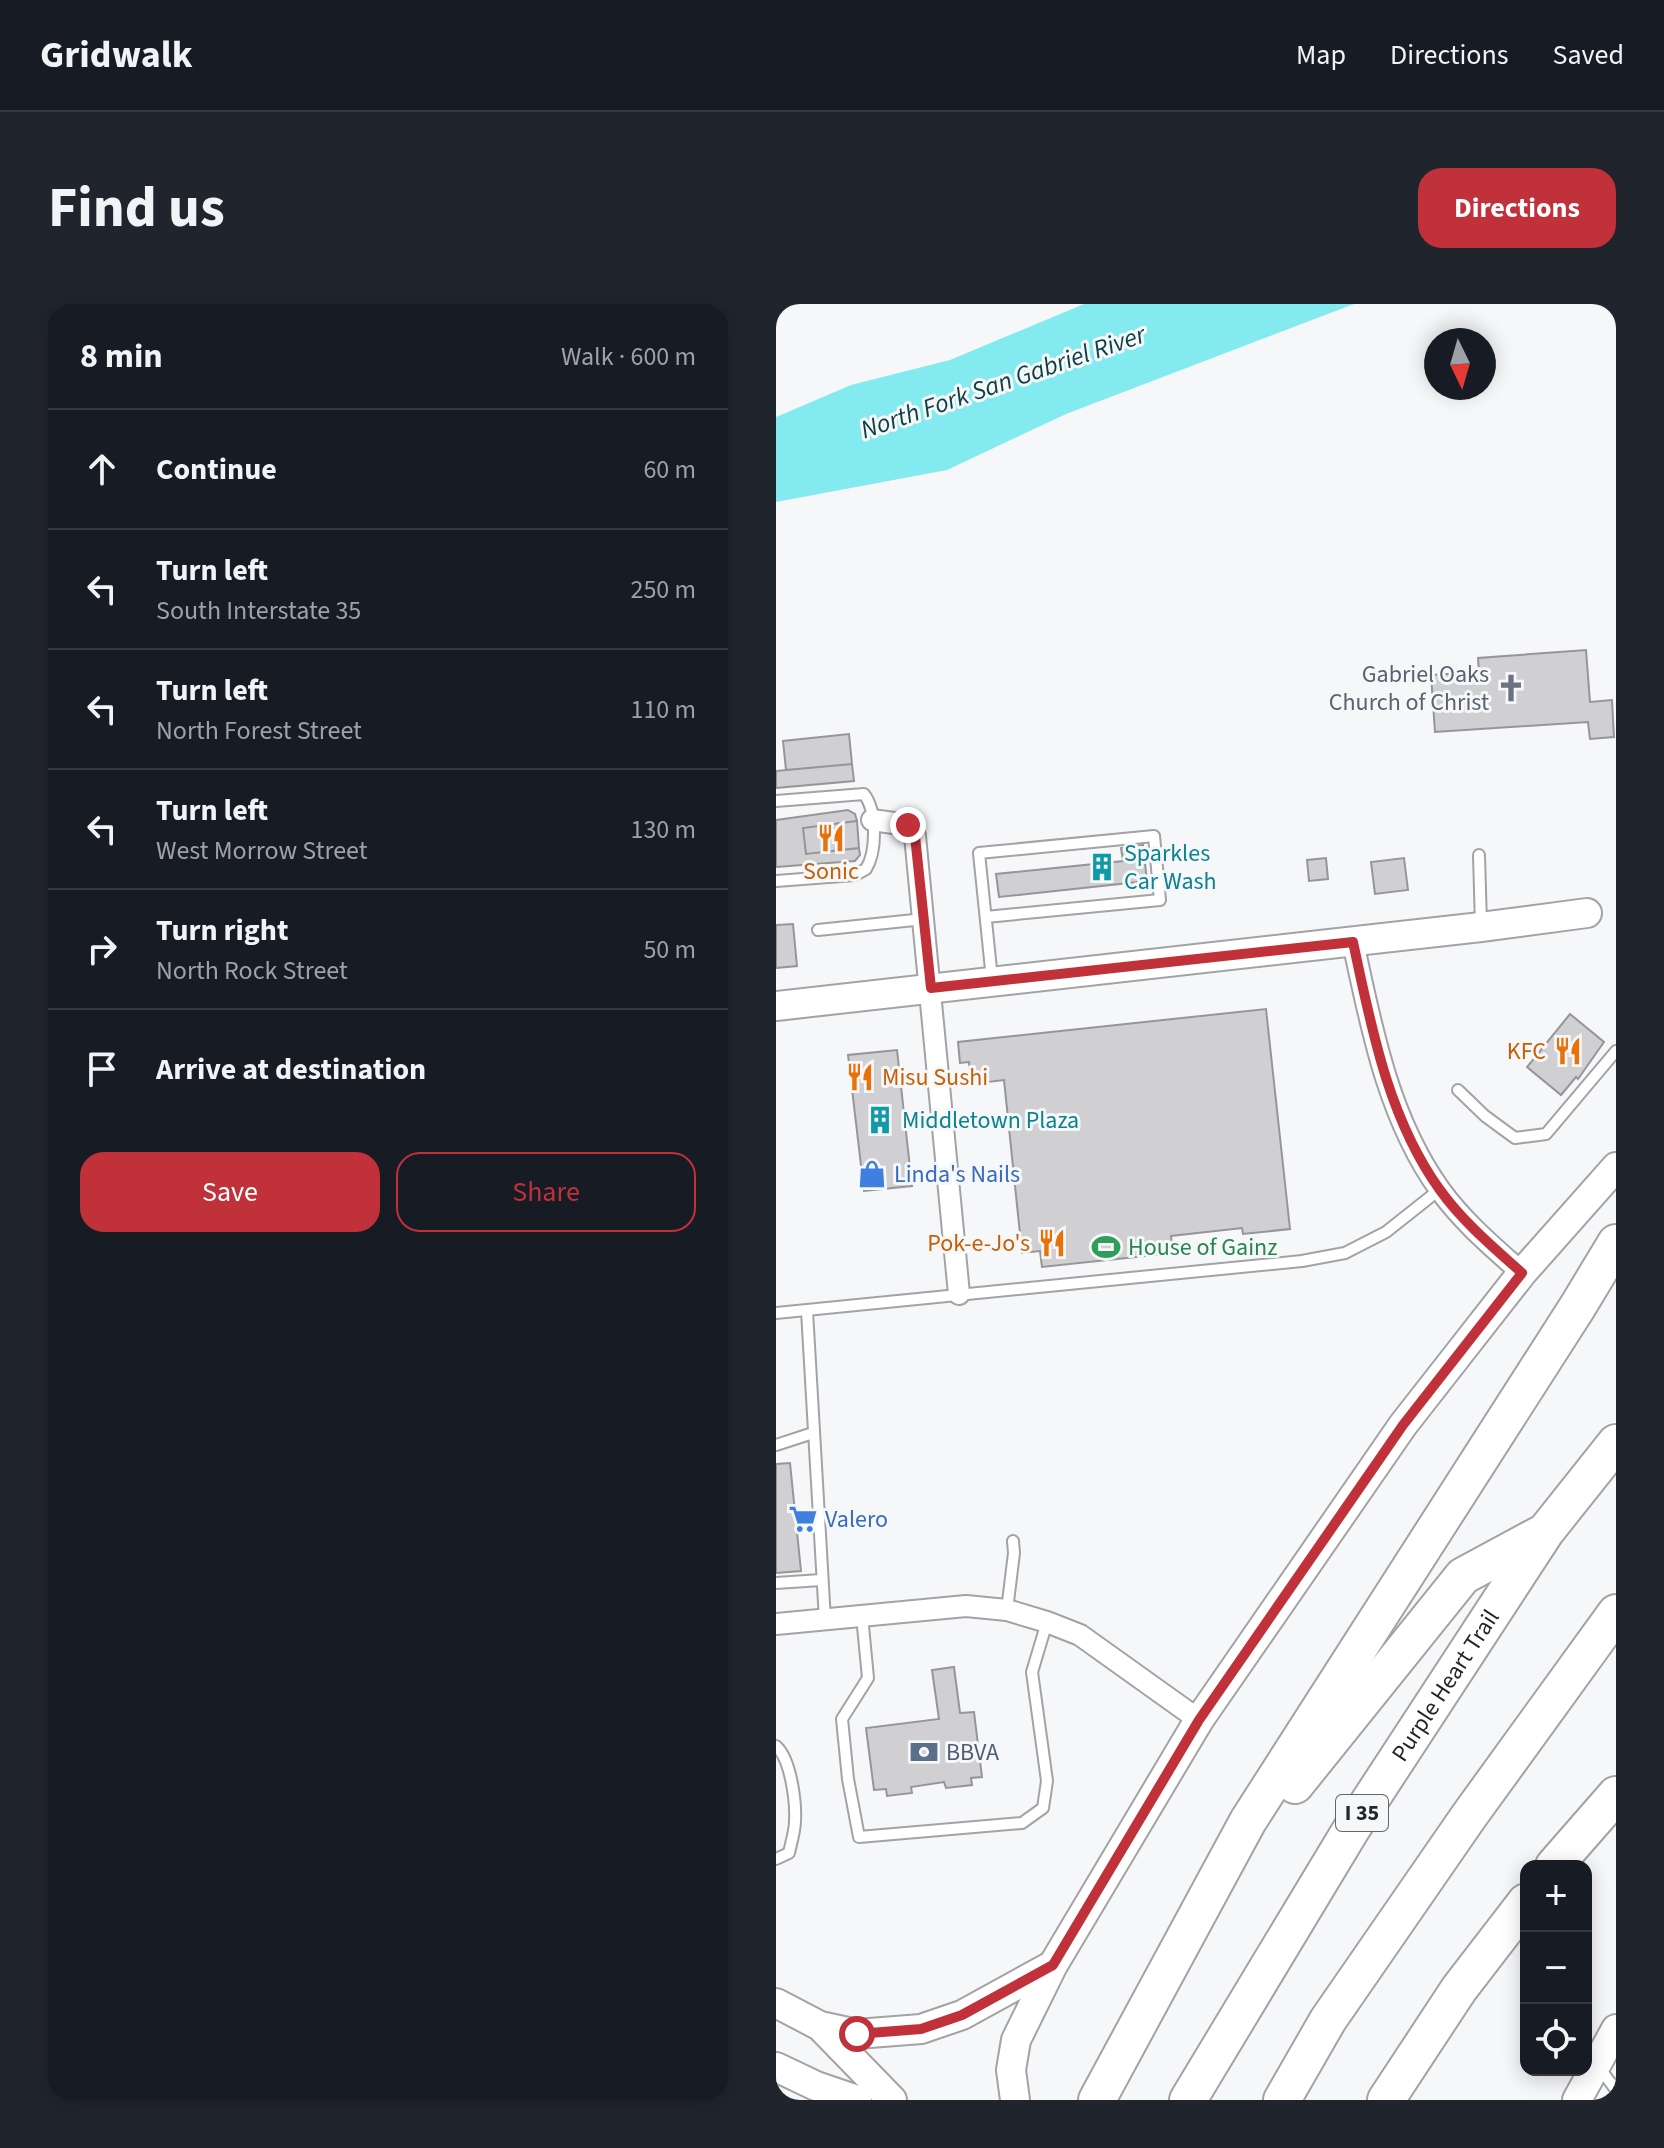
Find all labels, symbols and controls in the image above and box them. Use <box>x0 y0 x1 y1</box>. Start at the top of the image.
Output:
text: Gridwalk <box>40 28 192 82</box>
text: Map <box>1296 35 1346 75</box>
text: Directions <box>1390 35 1509 75</box>
text: Saved <box>1553 35 1624 75</box>
button: Directions <box>1418 168 1616 248</box>
text: Find us <box>48 169 225 248</box>
water label: North Fork San Gabriel River <box>856 315 1152 448</box>
north arrow <box>1424 328 1496 400</box>
text: 8 min <box>80 332 163 381</box>
text: Walk · 600 m <box>561 338 696 375</box>
icon: ahead <box>80 447 124 491</box>
text: Continue <box>156 448 277 491</box>
text: 60 m <box>643 451 696 488</box>
text: Turn left <box>156 549 268 592</box>
icon: left <box>80 567 124 611</box>
text: 250 m <box>630 571 696 608</box>
text: South Interstate 35 <box>156 592 361 629</box>
place label: Gabriel Oaks Church of Christ <box>1329 657 1489 720</box>
text: Turn left <box>156 669 268 712</box>
church icon: Gabriel Oaks Church of Christ <box>1496 673 1526 703</box>
icon: left <box>80 687 124 731</box>
text: 110 m <box>630 691 696 728</box>
text: North Forest Street <box>156 712 362 749</box>
text: Turn left <box>156 789 268 832</box>
icon: left <box>80 807 124 851</box>
route end <box>890 807 926 843</box>
text: 130 m <box>630 811 696 848</box>
restaurant icon: Sonic <box>816 823 846 853</box>
text: West Morrow Street <box>156 832 368 869</box>
place label: Sparkles Car Wash <box>1124 836 1217 899</box>
building icon: Sparkles Car Wash <box>1087 852 1117 882</box>
place label: Sonic <box>803 854 859 889</box>
text: Turn right <box>156 909 288 952</box>
icon: right <box>80 927 124 971</box>
text: 50 m <box>643 931 696 968</box>
text: North Rock Street <box>156 952 348 989</box>
place label: KFC <box>1507 1034 1546 1069</box>
restaurant icon: KFC <box>1553 1036 1583 1066</box>
icon: arrive <box>80 1047 124 1091</box>
text: Arrive at destination <box>156 1048 426 1091</box>
place label: Misu Sushi <box>882 1060 988 1095</box>
restaurant icon: Misu Sushi <box>845 1062 875 1092</box>
place label: Middletown Plaza <box>902 1103 1079 1138</box>
building icon: Middletown Plaza <box>865 1105 895 1135</box>
button: Save <box>80 1152 380 1232</box>
button: Share <box>396 1152 696 1232</box>
place label: Linda's Nails <box>894 1157 1020 1192</box>
shop icon: Linda's Nails <box>857 1159 887 1189</box>
place label: Pok-e-Jo's <box>927 1226 1030 1261</box>
restaurant icon: Pok-e-Jo's <box>1037 1228 1067 1258</box>
place label: House of Gainz <box>1128 1230 1277 1265</box>
sports icon: House of Gainz <box>1091 1232 1121 1262</box>
place label: Valero <box>825 1502 888 1537</box>
supermarket icon: Valero <box>788 1504 818 1534</box>
street label: Purple Heart Trail <box>1383 1602 1508 1768</box>
place label: BBVA <box>946 1735 999 1770</box>
bank icon: BBVA <box>909 1737 939 1767</box>
road number: I 35 <box>1336 1795 1388 1831</box>
map controls <box>1520 1860 1592 2076</box>
button: + <box>1520 1860 1592 1932</box>
button: − <box>1520 1932 1592 2004</box>
button: locate <box>1520 2004 1592 2076</box>
route start <box>839 2016 875 2052</box>

